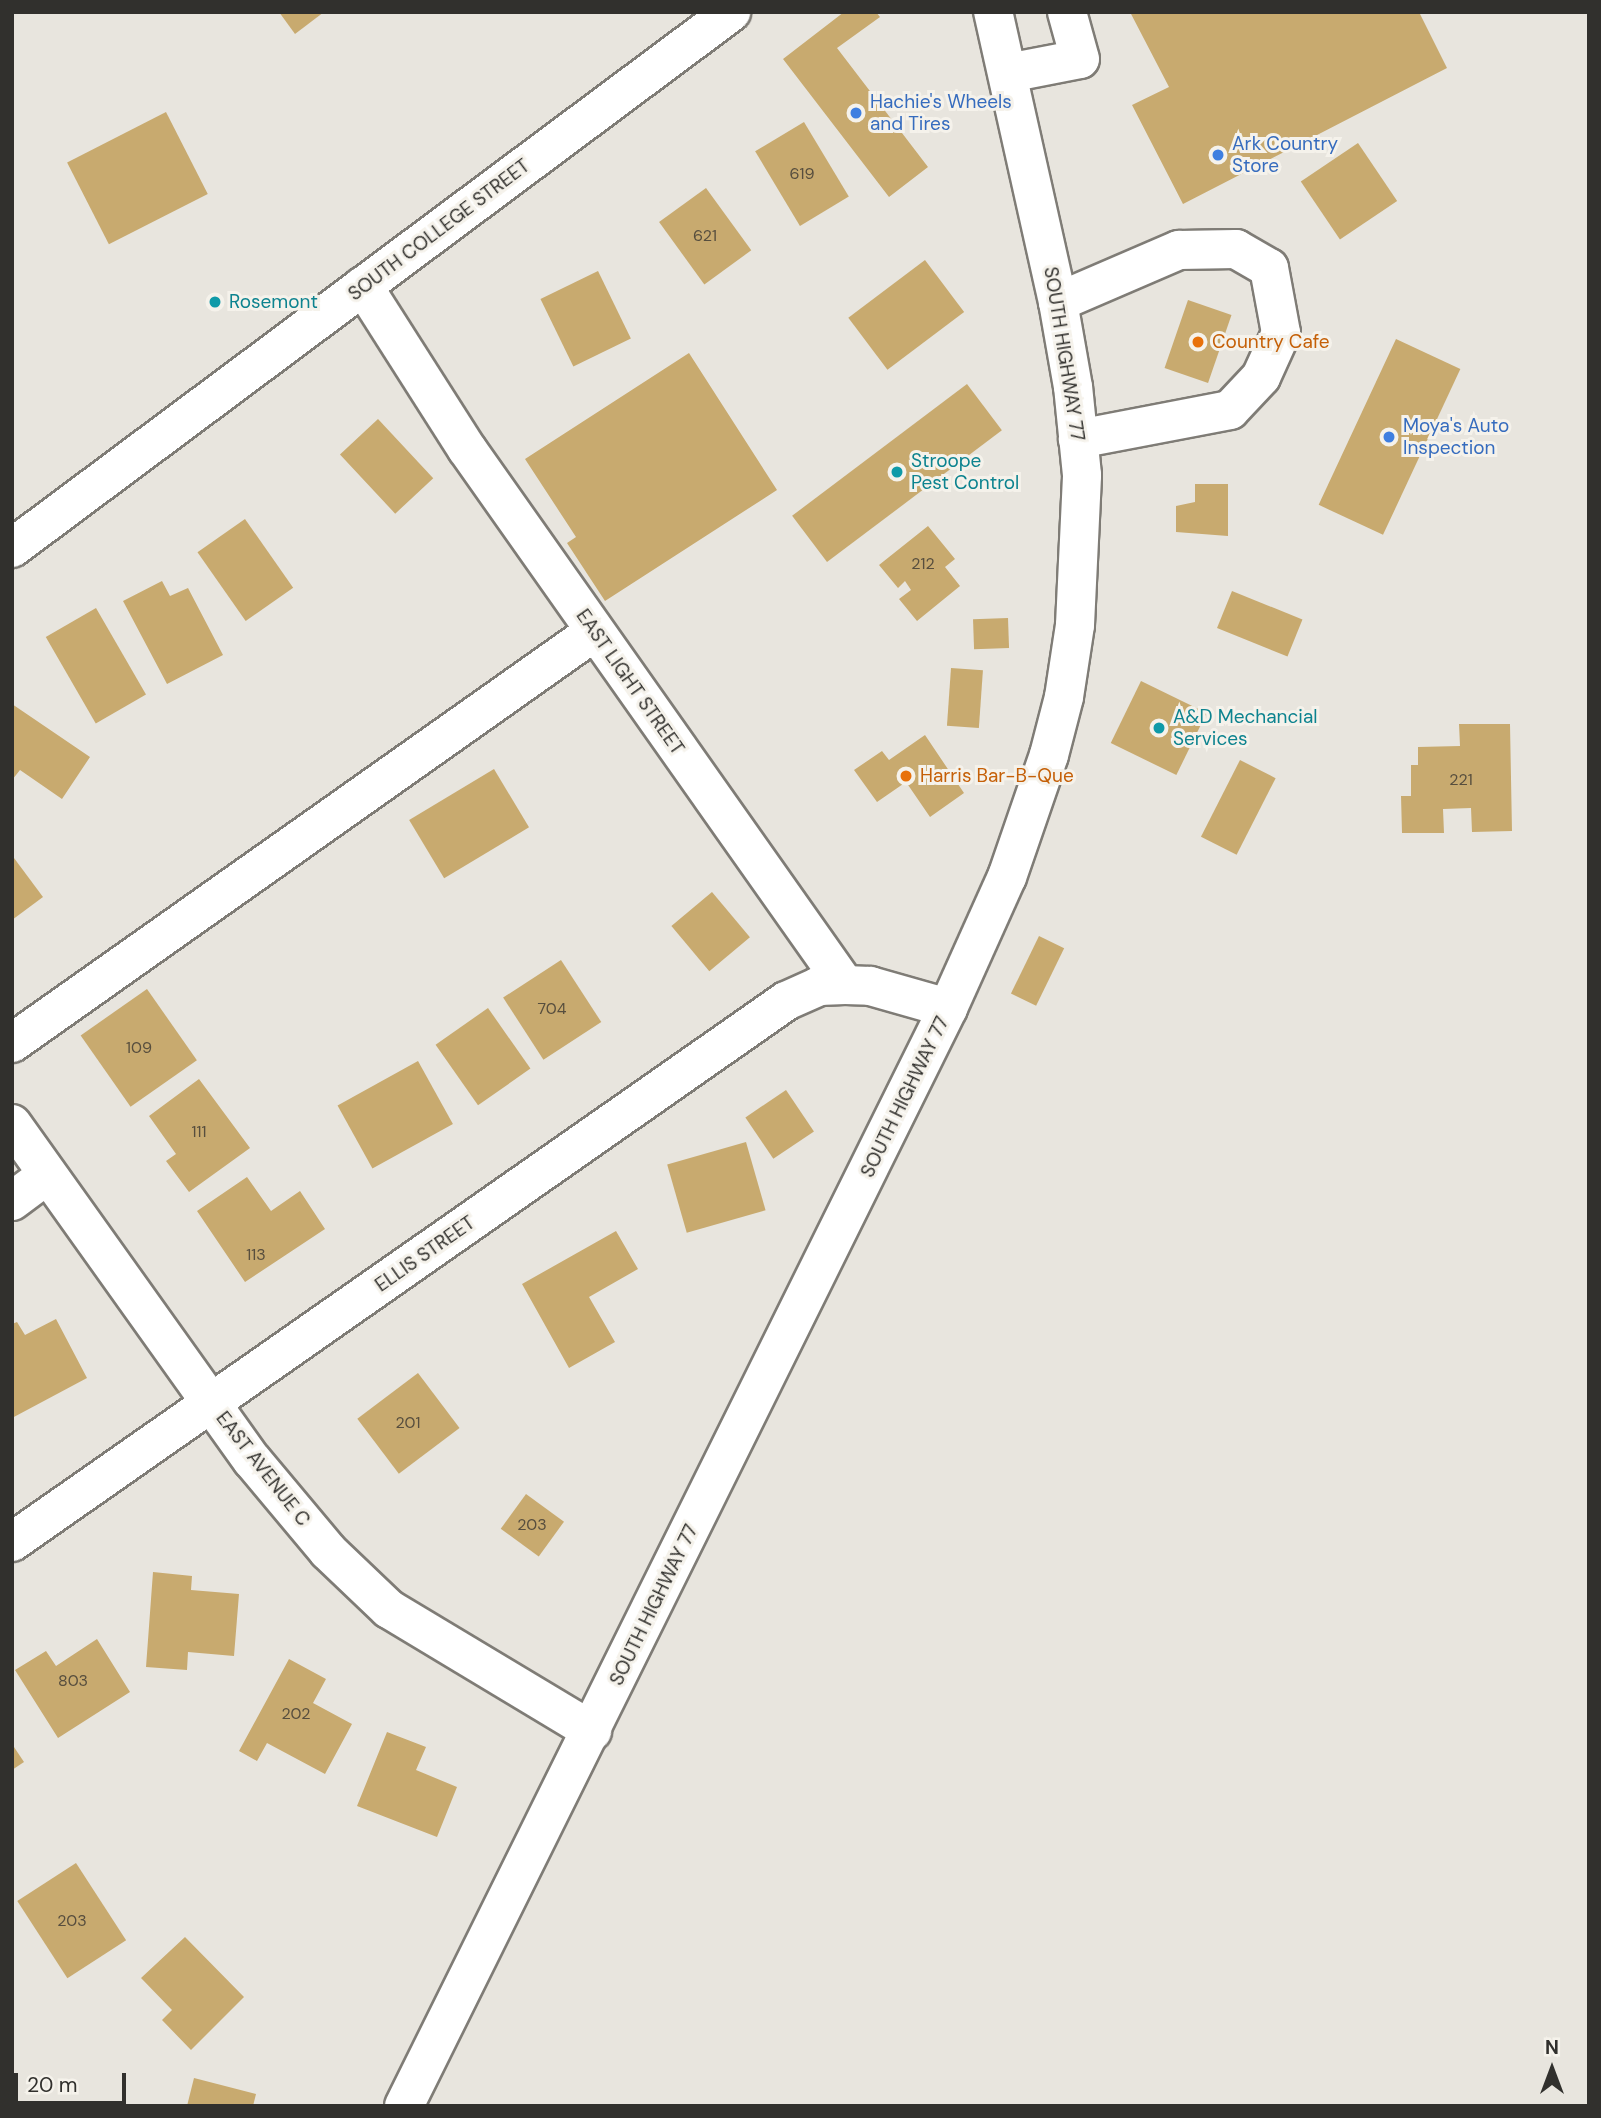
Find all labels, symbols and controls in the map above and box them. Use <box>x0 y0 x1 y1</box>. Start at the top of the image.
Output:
place label: Hachie's Wheels and Tires <box>870 91 1012 135</box>
marker: Hachie's Wheels and Tires <box>848 105 864 121</box>
place label: Ark Country Store <box>1232 133 1338 177</box>
marker: Ark Country Store <box>1210 147 1226 163</box>
street label: SOUTH COLLEGE STREET <box>344 154 534 306</box>
house number: 619 <box>789 164 815 184</box>
house number: 621 <box>693 226 717 246</box>
street label: SOUTH HIGHWAY 77 <box>1039 265 1089 443</box>
place label: Rosemont <box>229 291 318 313</box>
marker: Rosemont <box>207 294 223 310</box>
place label: Country Cafe <box>1212 331 1330 353</box>
marker: Country Cafe <box>1190 334 1206 350</box>
place label: Moya's Auto Inspection <box>1403 415 1509 459</box>
marker: Moya's Auto Inspection <box>1381 429 1397 445</box>
place label: Stroope Pest Control <box>911 450 1019 494</box>
marker: Stroope Pest Control <box>889 464 905 480</box>
house number: 212 <box>911 554 935 574</box>
street label: EAST LIGHT STREET <box>571 605 689 759</box>
place label: A&D Mechancial Services <box>1173 706 1317 750</box>
marker: A&D Mechancial Services <box>1151 720 1167 736</box>
place label: Harris Bar-B-Que <box>920 765 1074 787</box>
marker: Harris Bar-B-Que <box>898 768 914 784</box>
house number: 221 <box>1449 770 1473 790</box>
house number: 704 <box>538 999 566 1019</box>
street label: SOUTH HIGHWAY 77 <box>856 1013 954 1181</box>
house number: 109 <box>126 1038 152 1058</box>
house number: 111 <box>192 1122 206 1142</box>
street label: ELLIS STREET <box>371 1211 479 1297</box>
house number: 113 <box>246 1245 266 1265</box>
street label: EAST AVENUE C <box>211 1407 315 1531</box>
house number: 201 <box>396 1413 420 1433</box>
house number: 203 <box>517 1515 547 1535</box>
street label: SOUTH HIGHWAY 77 <box>605 1521 703 1689</box>
house number: 803 <box>58 1671 88 1691</box>
house number: 202 <box>281 1704 311 1724</box>
house number: 203 <box>57 1911 87 1931</box>
north arrow <box>1517 2034 1587 2104</box>
text: N <box>1545 2035 1559 2060</box>
scale bar <box>18 2058 130 2102</box>
text: 20 m <box>27 2071 78 2099</box>

